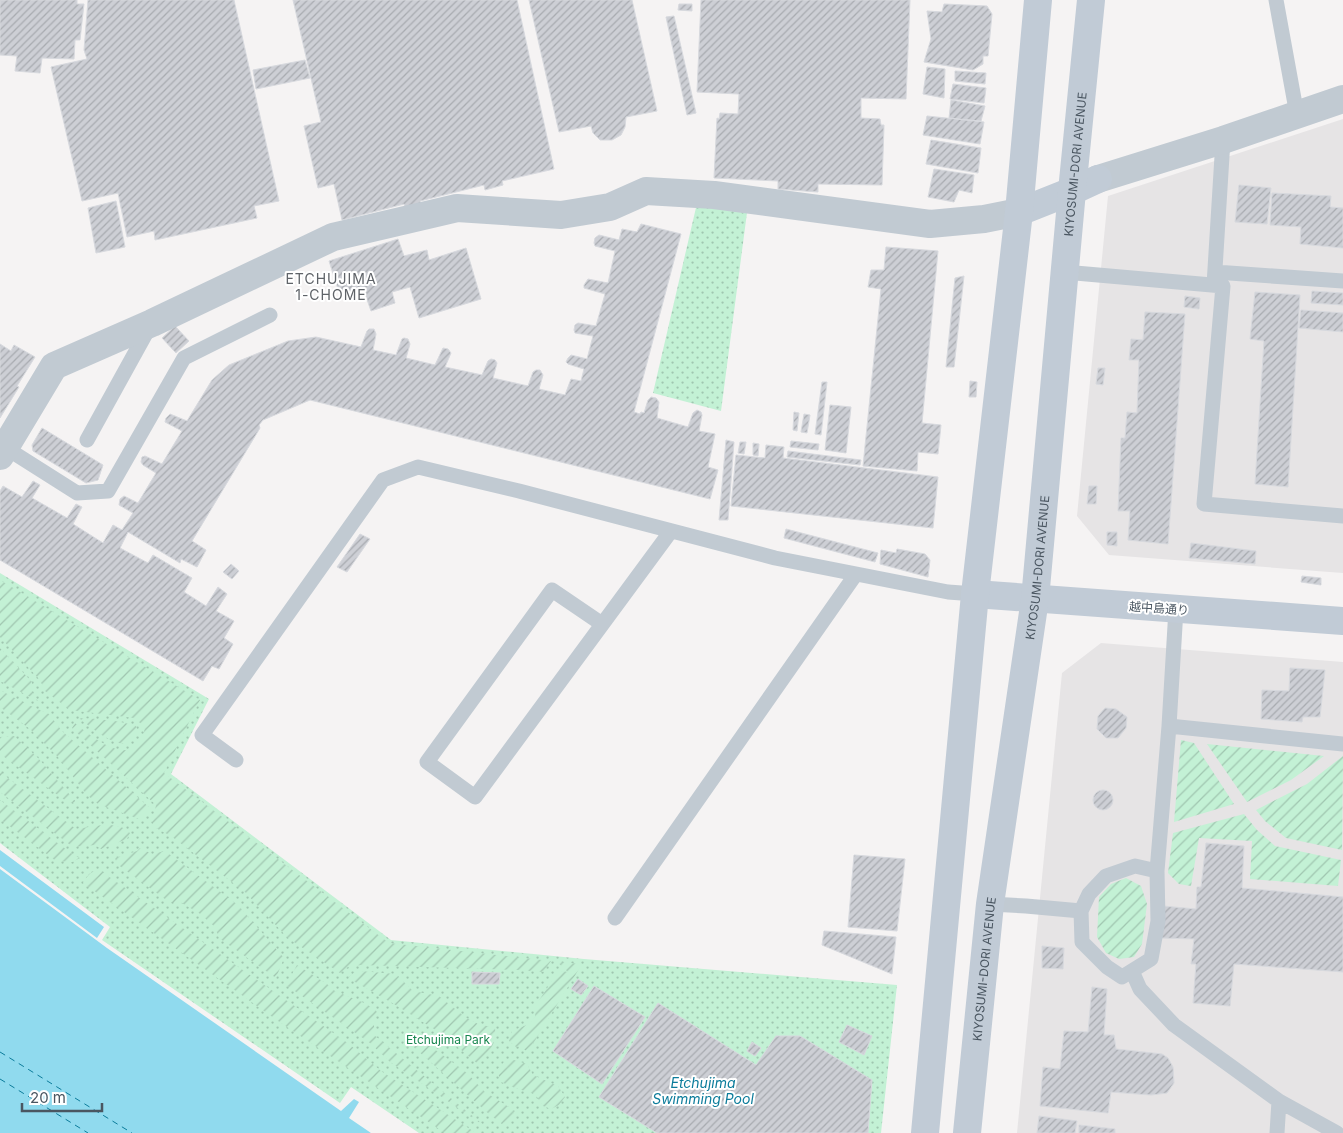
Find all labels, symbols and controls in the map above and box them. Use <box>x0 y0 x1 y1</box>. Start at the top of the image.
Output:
street label: KIYOSUMI-DORI AVENUE <box>1060 91 1089 237</box>
district label: ETCHUJIMA 1-CHOME <box>285 270 377 303</box>
street label: KIYOSUMI-DORI AVENUE <box>1022 495 1052 641</box>
street label: 越中島通り <box>1129 598 1189 618</box>
street label: KIYOSUMI-DORI AVENUE <box>969 896 998 1042</box>
park label: Etchujima Park <box>406 1032 491 1047</box>
water label: Etchujima Swimming Pool <box>652 1074 754 1107</box>
scale bar <box>22 1080 102 1112</box>
text: 20 m <box>30 1088 66 1107</box>

